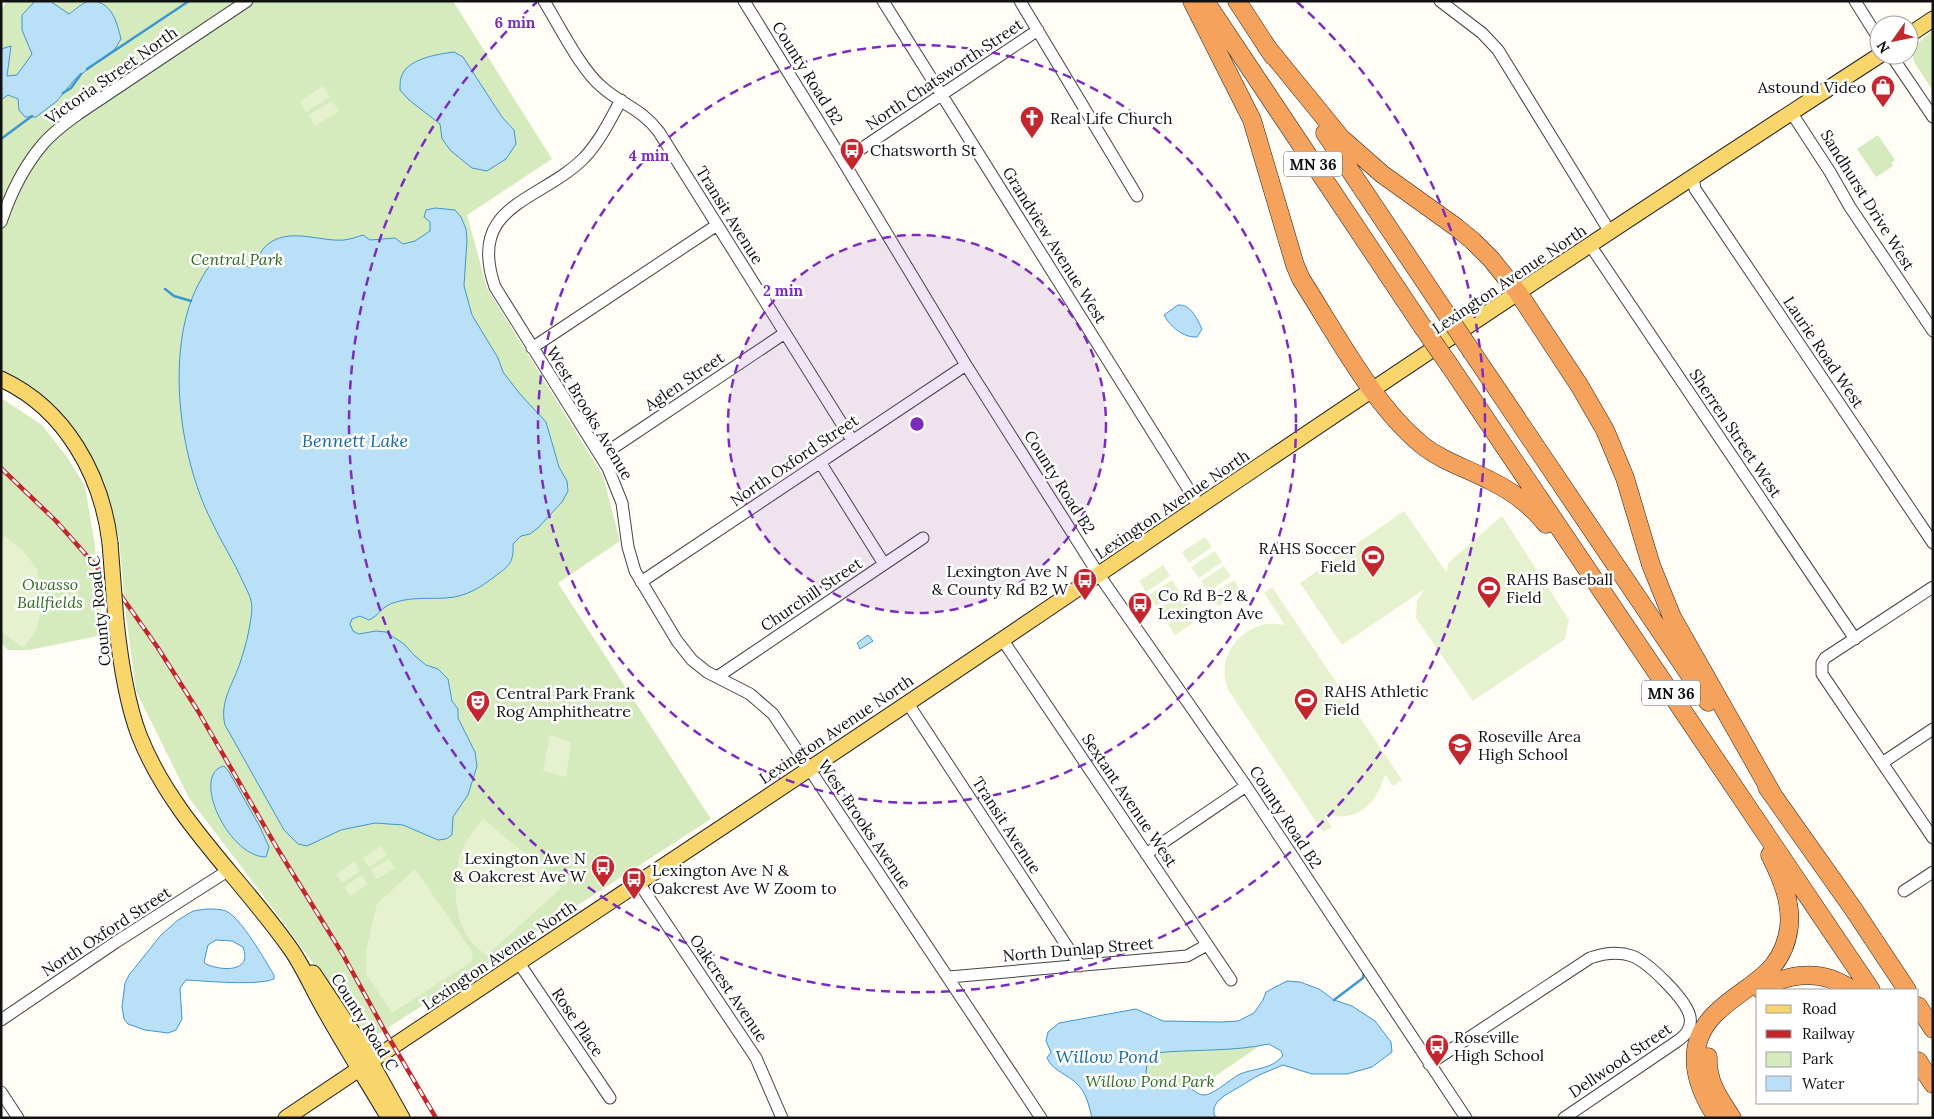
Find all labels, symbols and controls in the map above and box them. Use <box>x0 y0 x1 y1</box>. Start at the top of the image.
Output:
text: 6 min <box>495 13 536 32</box>
street label: North Chatsworth Street <box>862 13 1027 134</box>
north arrow <box>1869 15 1919 65</box>
street label: County Road B2 <box>768 17 848 129</box>
street label: Victoria Street North <box>40 22 181 129</box>
text: N <box>1873 37 1894 57</box>
shop icon: Astound Video <box>1870 74 1896 108</box>
place label: Astound Video <box>1757 77 1866 97</box>
church icon: Real Life Church <box>1019 105 1045 139</box>
place label: Real Life Church <box>1050 108 1173 128</box>
street label: Sandhurst Drive West <box>1817 126 1920 275</box>
bus stop icon: Chatsworth St <box>839 137 865 171</box>
place label: Chatsworth St <box>870 140 978 160</box>
text: 4 min <box>629 146 670 165</box>
road number: MN 36 <box>1284 152 1342 176</box>
street label: Transit Avenue <box>692 162 768 268</box>
street label: Grandview Avenue West <box>999 163 1112 328</box>
street label: Lexington Avenue North <box>1428 220 1590 338</box>
park label: Central Park <box>191 249 283 269</box>
text: 2 min <box>763 281 804 300</box>
street label: Laurie Road West <box>1779 292 1869 412</box>
street label: West Brooks Avenue <box>542 343 638 483</box>
street label: Aglen Street <box>640 347 728 415</box>
street label: Sherren Street West <box>1686 365 1787 502</box>
street label: North Oxford Street <box>726 409 862 510</box>
centre of rings <box>908 415 926 433</box>
street label: County Road B2 <box>1020 426 1100 538</box>
water label: Bennett Lake <box>302 429 408 452</box>
street label: Lexington Avenue North <box>1091 445 1253 563</box>
place label: RAHS Soccer Field <box>1258 538 1356 576</box>
sports icon: RAHS Soccer Field <box>1360 544 1386 578</box>
street label: Churchill Street <box>756 552 866 635</box>
street label: County Road C <box>83 555 115 667</box>
place label: Lexington Ave N & County Rd B2 W <box>932 561 1069 599</box>
bus stop icon: Lexington Ave N & County Rd B2 W <box>1072 567 1098 601</box>
place label: RAHS Baseball Field <box>1506 569 1613 607</box>
park label: Owasso Ballfields <box>17 574 83 612</box>
sports icon: RAHS Baseball Field <box>1476 575 1502 609</box>
place label: Co Rd B-2 & Lexington Ave <box>1158 585 1264 623</box>
bus stop icon: Co Rd B-2 & Lexington Ave <box>1127 591 1153 625</box>
street label: Lexington Avenue North <box>755 670 917 788</box>
road number: MN 36 <box>1642 680 1700 706</box>
place label: RAHS Athletic Field <box>1324 681 1428 719</box>
place label: Central Park Frank Rog Amphitheatre <box>496 683 635 721</box>
sports icon: RAHS Athletic Field <box>1293 687 1319 721</box>
theatre icon: Central Park Frank Rog Amphitheatre <box>465 689 491 723</box>
place label: Roseville Area High School <box>1478 726 1581 764</box>
street label: Sextant Avenue West <box>1078 729 1183 871</box>
school or university icon: Roseville Area High School <box>1447 732 1473 766</box>
street label: West Brooks Avenue <box>814 756 916 893</box>
street label: County Road B2 <box>1245 762 1327 872</box>
street label: Transit Avenue <box>968 773 1046 878</box>
place label: Lexington Ave N & Oakcrest Ave W <box>453 848 587 886</box>
bus stop icon: Lexington Ave N & Oakcrest Ave W <box>590 854 616 888</box>
place label: Lexington Ave N & Oakcrest Ave W Zoom to <box>652 860 837 898</box>
bus stop icon: Lexington Ave N & Oakcrest Ave W Zoom to <box>621 866 647 900</box>
street label: North Oxford Street <box>38 881 175 980</box>
street label: Lexington Avenue North <box>418 896 580 1014</box>
street label: Oakcrest Avenue <box>686 930 773 1046</box>
street label: North Dunlap Street <box>1002 932 1155 966</box>
street label: County Road C <box>327 970 403 1074</box>
street label: Rose Place <box>548 984 609 1061</box>
legend <box>1756 989 1919 1104</box>
text: Road <box>1802 999 1837 1018</box>
street label: Dellwood Street <box>1565 1018 1676 1102</box>
text: Railway <box>1802 1024 1855 1043</box>
place label: Roseville High School <box>1454 1027 1544 1065</box>
bus stop icon: Roseville High School <box>1424 1033 1450 1067</box>
water label: Willow Pond <box>1055 1045 1159 1068</box>
text: Park <box>1802 1049 1833 1068</box>
park label: Willow Pond Park <box>1085 1071 1215 1091</box>
text: Water <box>1802 1074 1845 1093</box>

